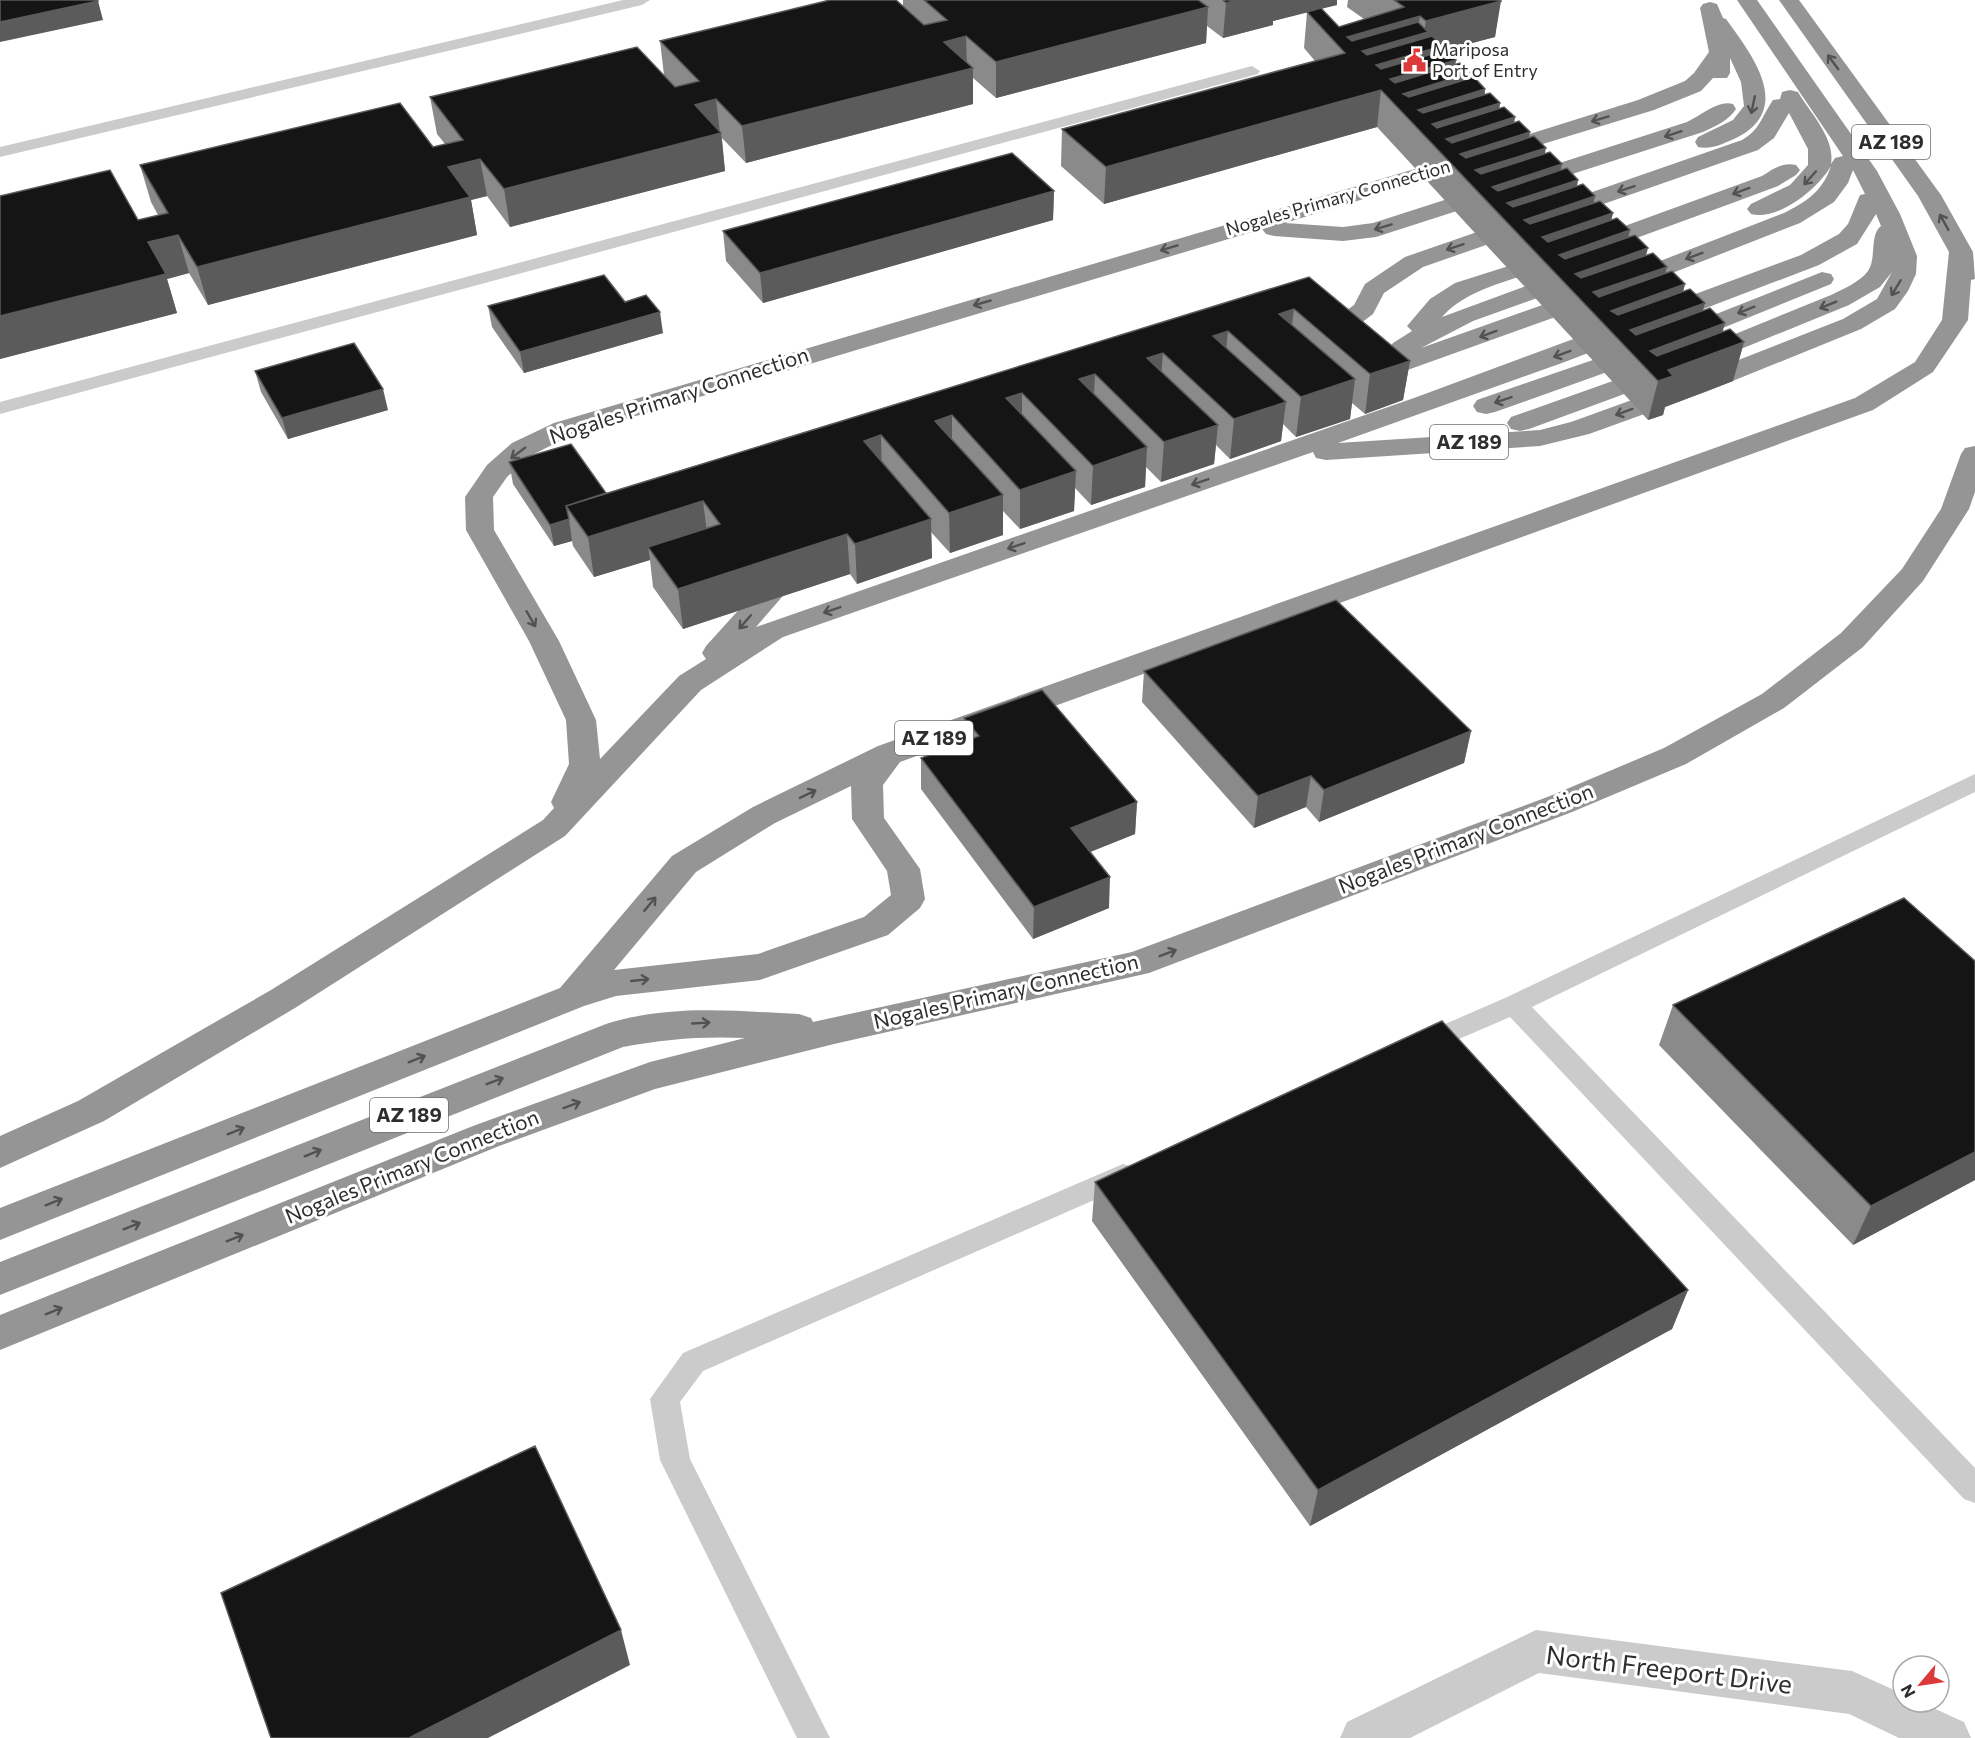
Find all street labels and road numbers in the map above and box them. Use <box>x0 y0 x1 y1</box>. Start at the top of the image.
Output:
road number: AZ 189 <box>1852 125 1930 159</box>
street label: Nogales Primary Connection <box>1223 154 1452 240</box>
street label: Nogales Primary Connection <box>546 341 811 448</box>
road number: AZ 189 <box>1430 425 1508 459</box>
road number: AZ 189 <box>895 721 973 755</box>
street label: Nogales Primary Connection <box>1334 777 1597 898</box>
street label: Nogales Primary Connection <box>871 948 1141 1033</box>
road number: AZ 189 <box>370 1098 448 1132</box>
street label: Nogales Primary Connection <box>281 1103 542 1228</box>
street label: North Freeport Drive <box>1544 1638 1794 1699</box>

